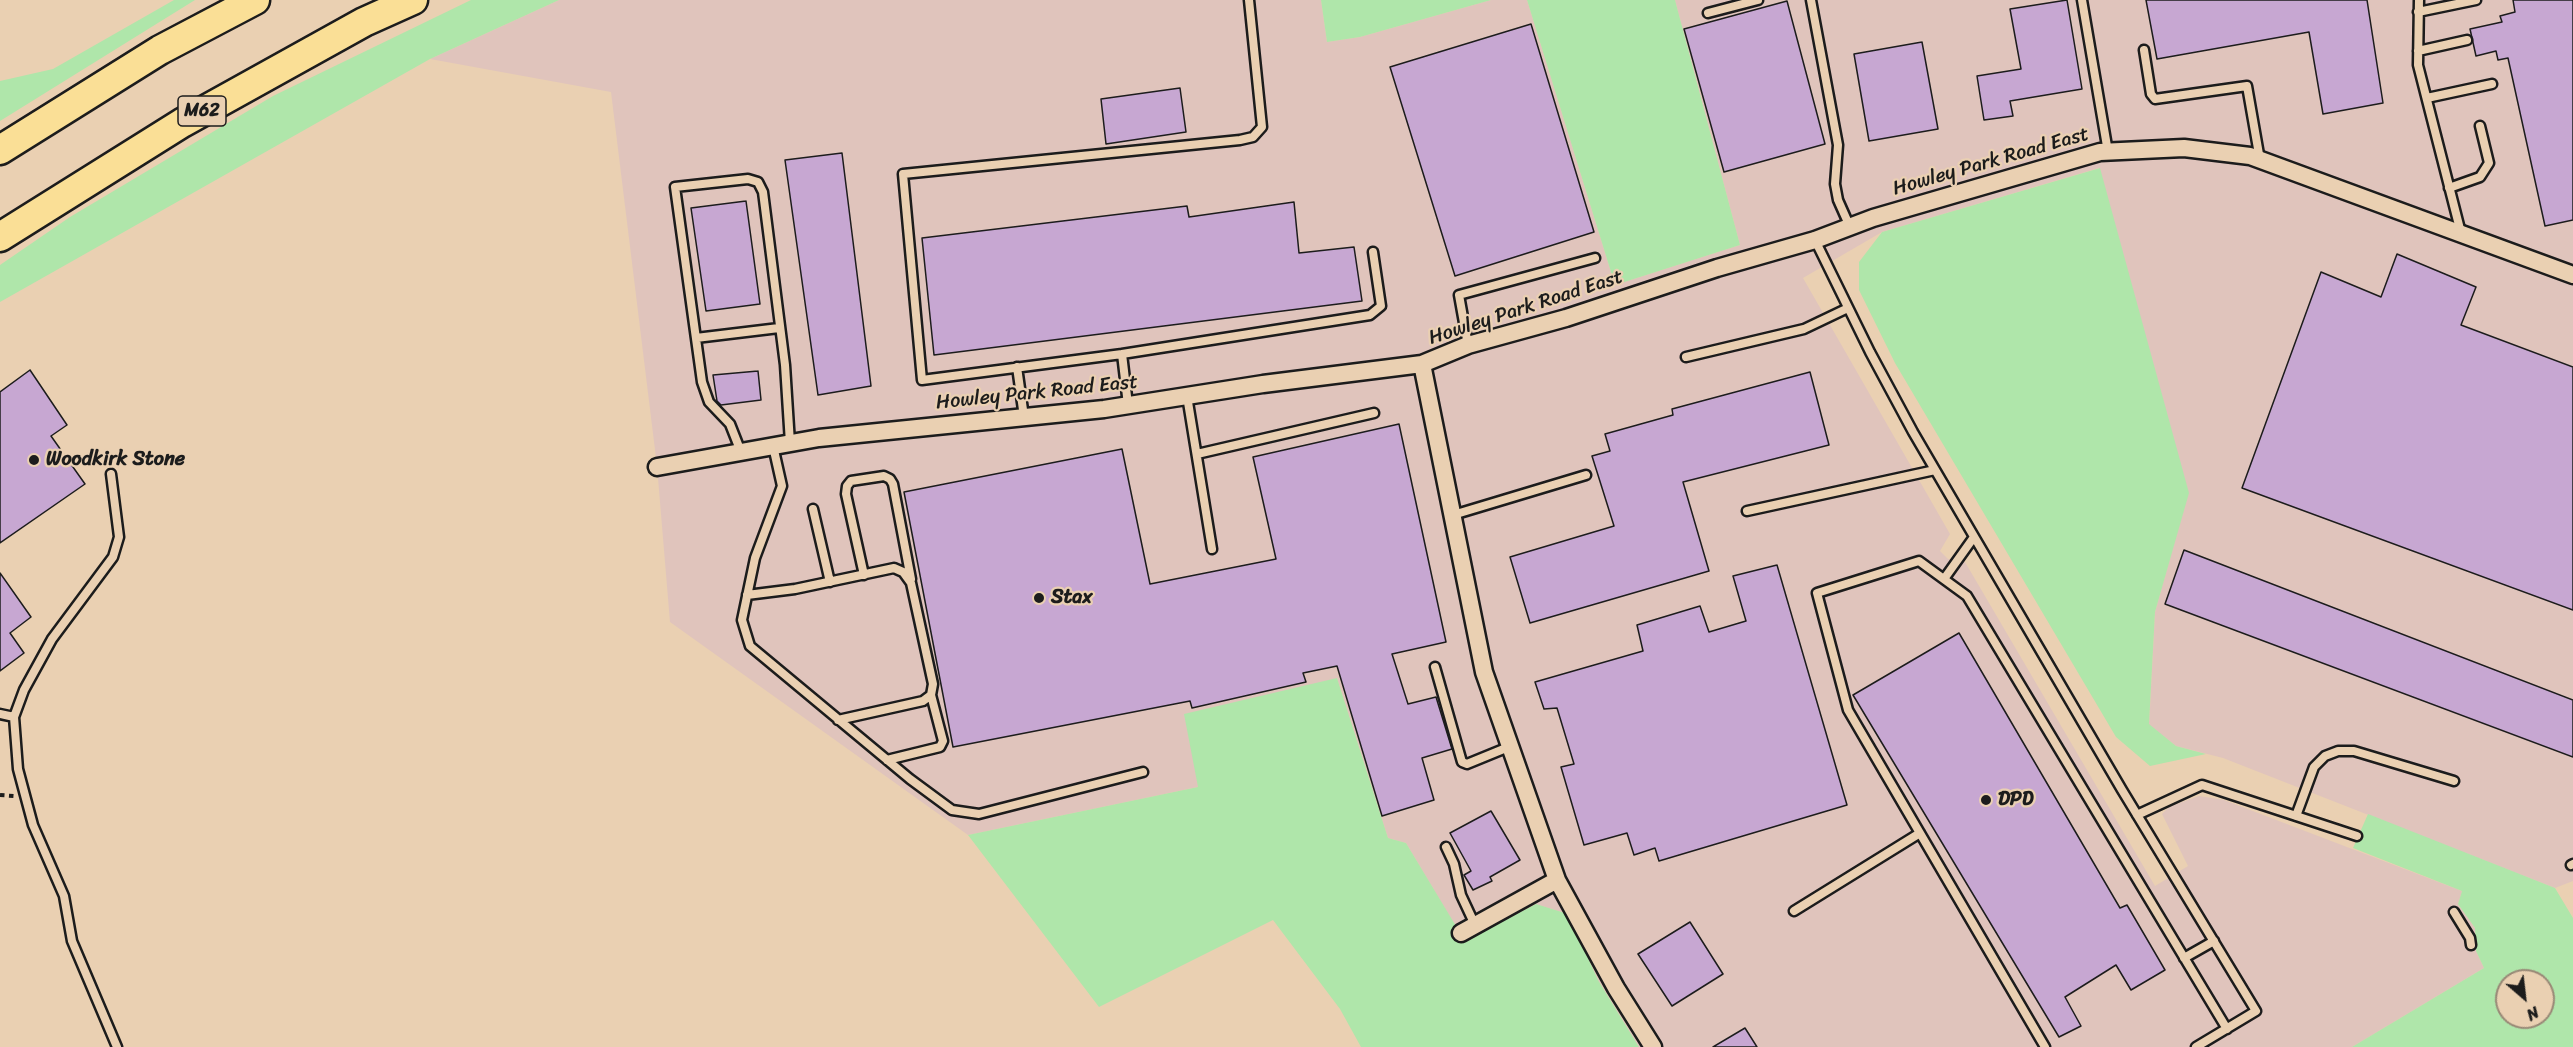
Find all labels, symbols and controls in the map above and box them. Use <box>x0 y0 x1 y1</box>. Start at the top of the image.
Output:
road number: M62 <box>178 96 226 126</box>
street label: Howley Park Road East <box>1890 122 2092 202</box>
street label: Howley Park Road East <box>1426 265 1626 351</box>
street label: Howley Park Road East <box>935 370 1139 416</box>
place label: Woodkirk Stone <box>46 448 185 472</box>
marker: Woodkirk Stone <box>27 453 41 467</box>
place label: Stax <box>1051 586 1093 610</box>
marker: Stax <box>1032 591 1046 605</box>
place label: DPD <box>1998 788 2034 812</box>
marker: DPD <box>1979 793 1993 807</box>
north arrow <box>2495 969 2555 1029</box>
text: N <box>2521 998 2544 1029</box>

